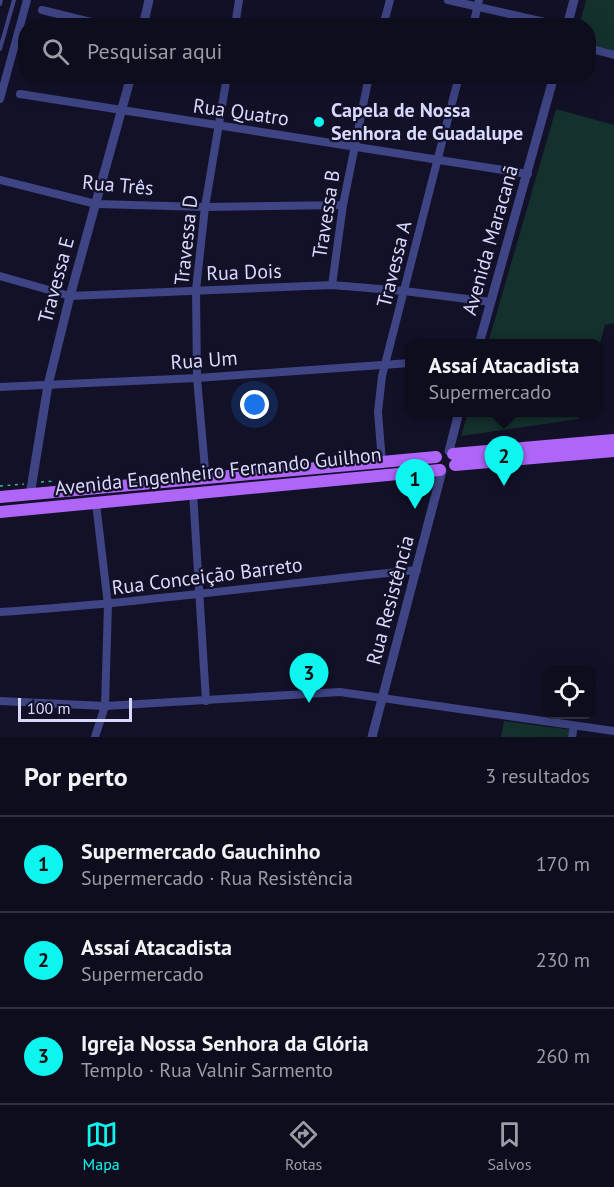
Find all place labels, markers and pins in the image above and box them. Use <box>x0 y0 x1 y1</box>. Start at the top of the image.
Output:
place label: Capela de Nossa Senhora de Guadalupe <box>331 97 523 146</box>
marker: Capela de Nossa Senhora de Guadalupe <box>312 115 326 129</box>
pin: 2 <box>484 436 524 486</box>
pin: 1 <box>396 460 434 509</box>
pin: 3 <box>290 654 328 703</box>

